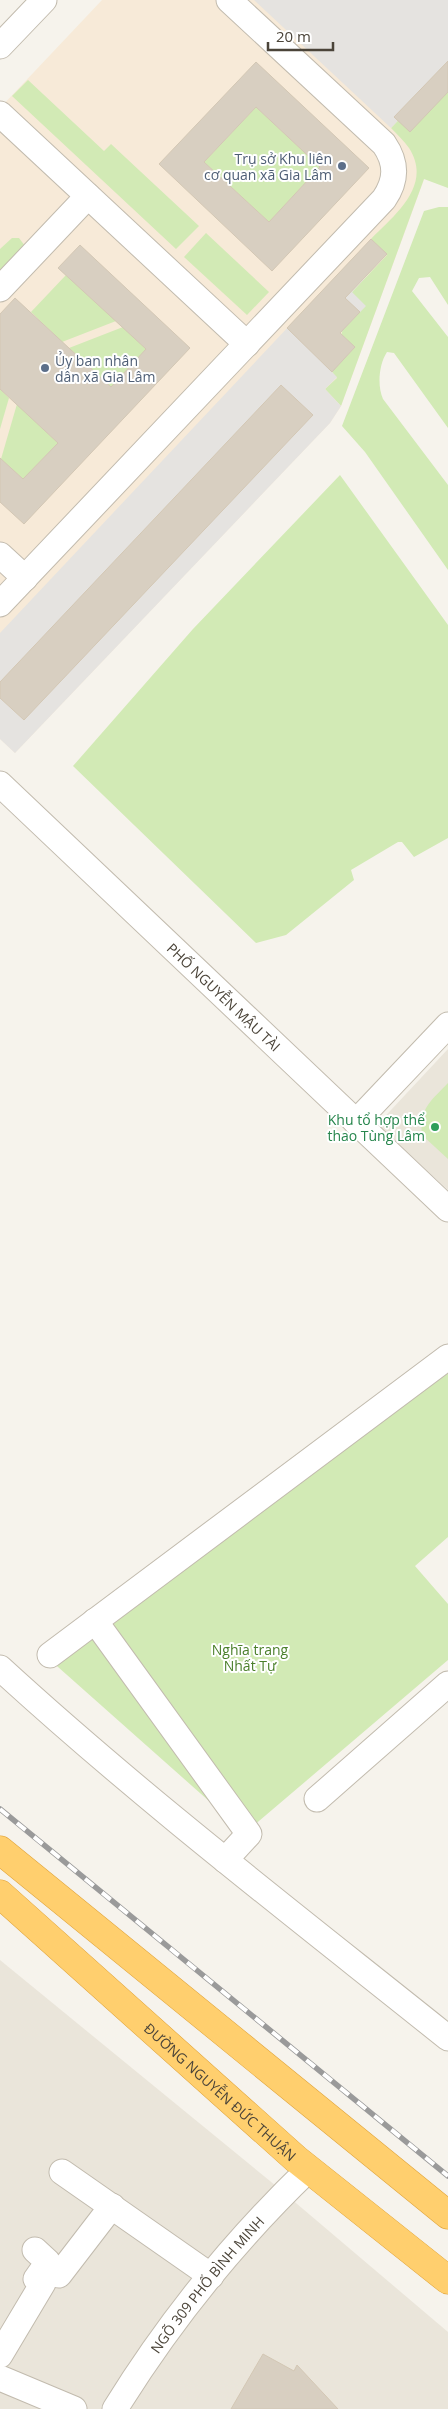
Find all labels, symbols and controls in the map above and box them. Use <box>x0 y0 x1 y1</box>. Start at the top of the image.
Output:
scale bar <box>268 20 333 52</box>
text: 20 m <box>276 26 311 46</box>
place label: Trụ sở Khu liên cơ quan xã Gia Lâm <box>204 149 332 184</box>
marker: Trụ sở Khu liên cơ quan xã Gia Lâm <box>336 160 348 172</box>
place label: Ủy ban nhân dân xã Gia Lâm <box>55 351 156 386</box>
marker: Ủy ban nhân dân xã Gia Lâm <box>39 362 51 374</box>
street label: PHỐ NGUYỄN MẬU TÀI <box>163 938 285 1055</box>
place label: Khu tổ hợp thể thao Tùng Lâm <box>327 1110 425 1145</box>
marker: Khu tổ hợp thể thao Tùng Lâm <box>429 1121 441 1133</box>
park label: Nghĩa trang Nhất Tự <box>212 1640 289 1675</box>
street label: ĐƯỜNG NGUYỄN ĐỨC THUẬN <box>140 2018 301 2165</box>
street label: NGÕ 309 PHỐ BÌNH MINH <box>145 2212 268 2357</box>

